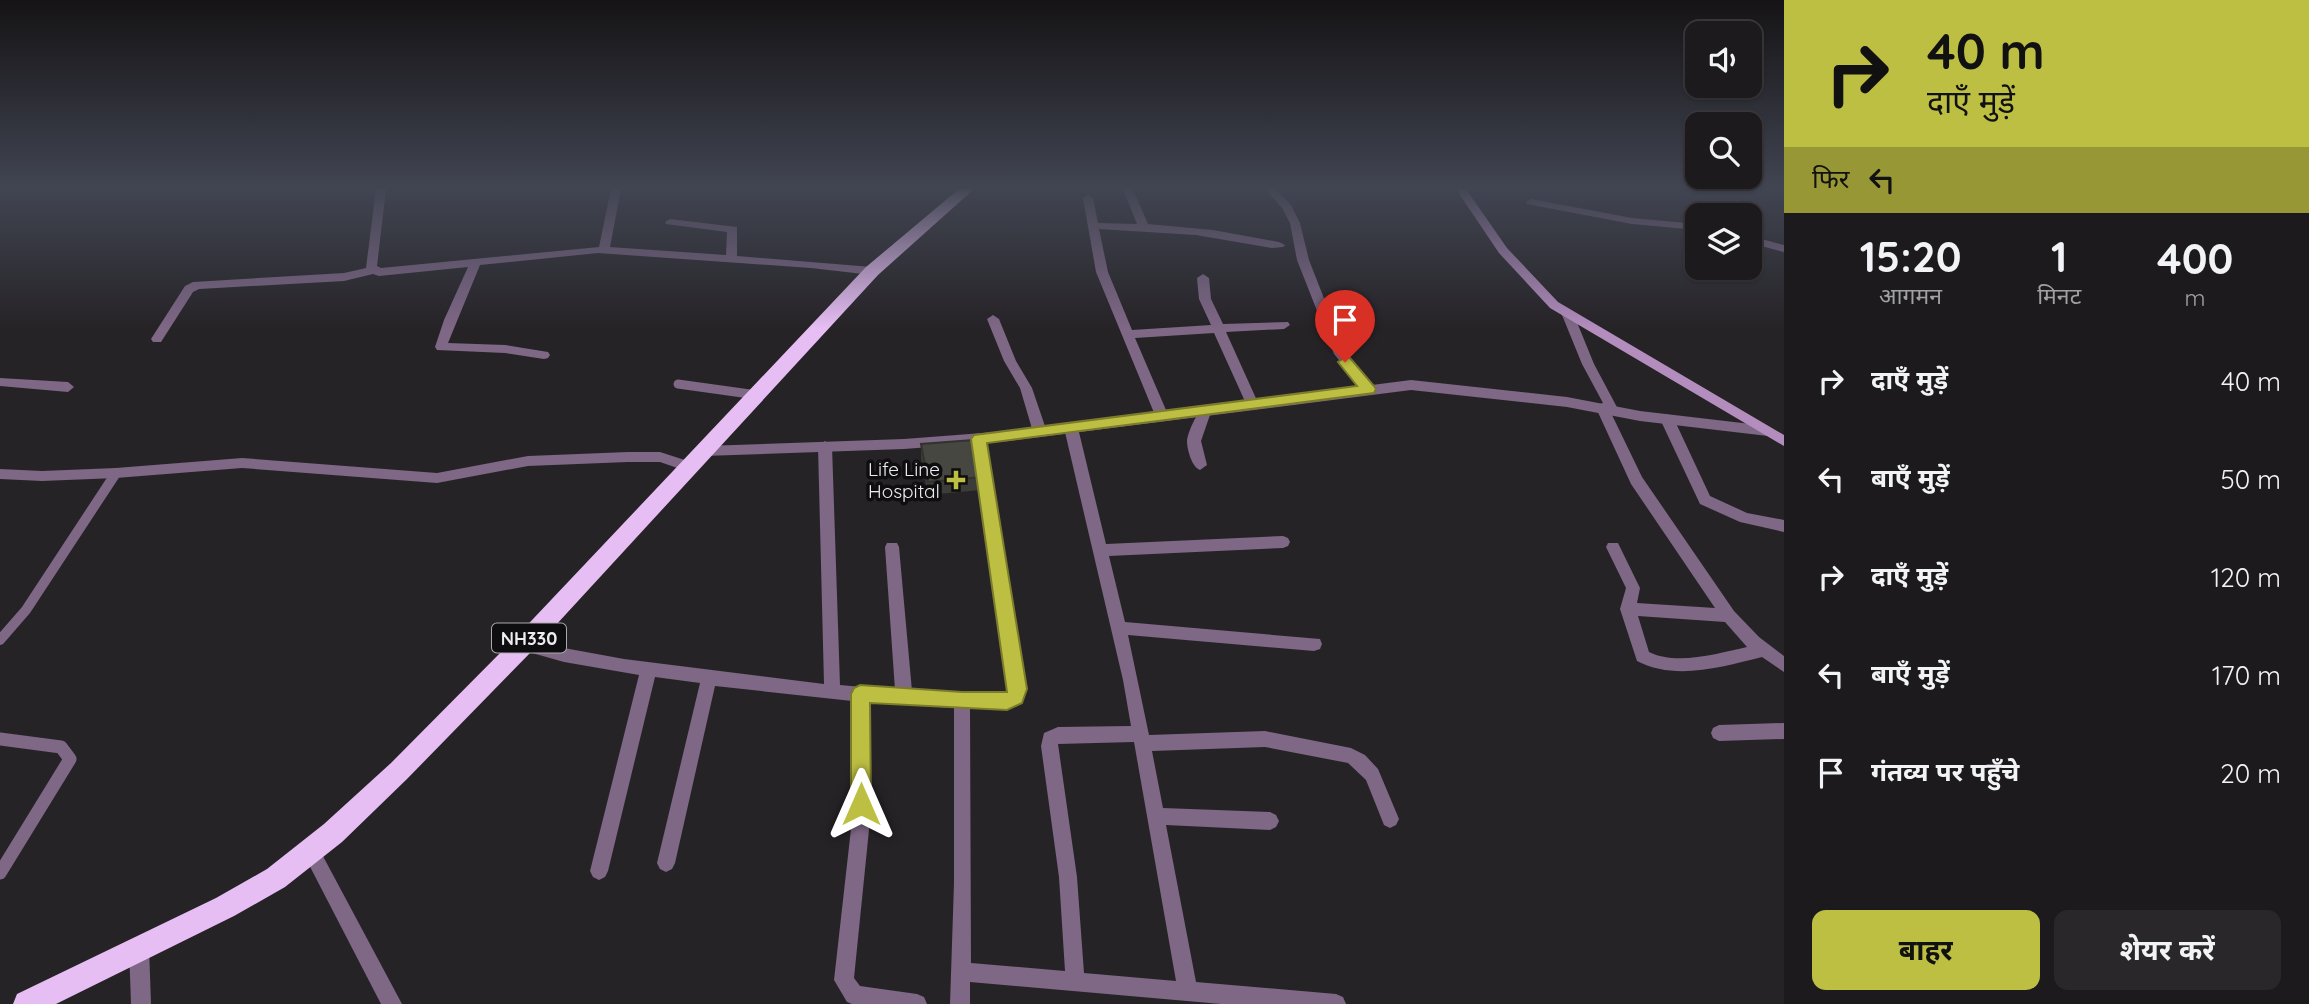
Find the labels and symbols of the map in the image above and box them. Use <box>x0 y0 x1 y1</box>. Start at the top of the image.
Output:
pin <box>1315 290 1375 362</box>
place label: Life Line Hospital <box>868 457 940 503</box>
marker: Life Line Hospital <box>946 470 966 490</box>
road number: NH330 <box>492 624 566 652</box>
position arrow <box>824 767 898 841</box>

